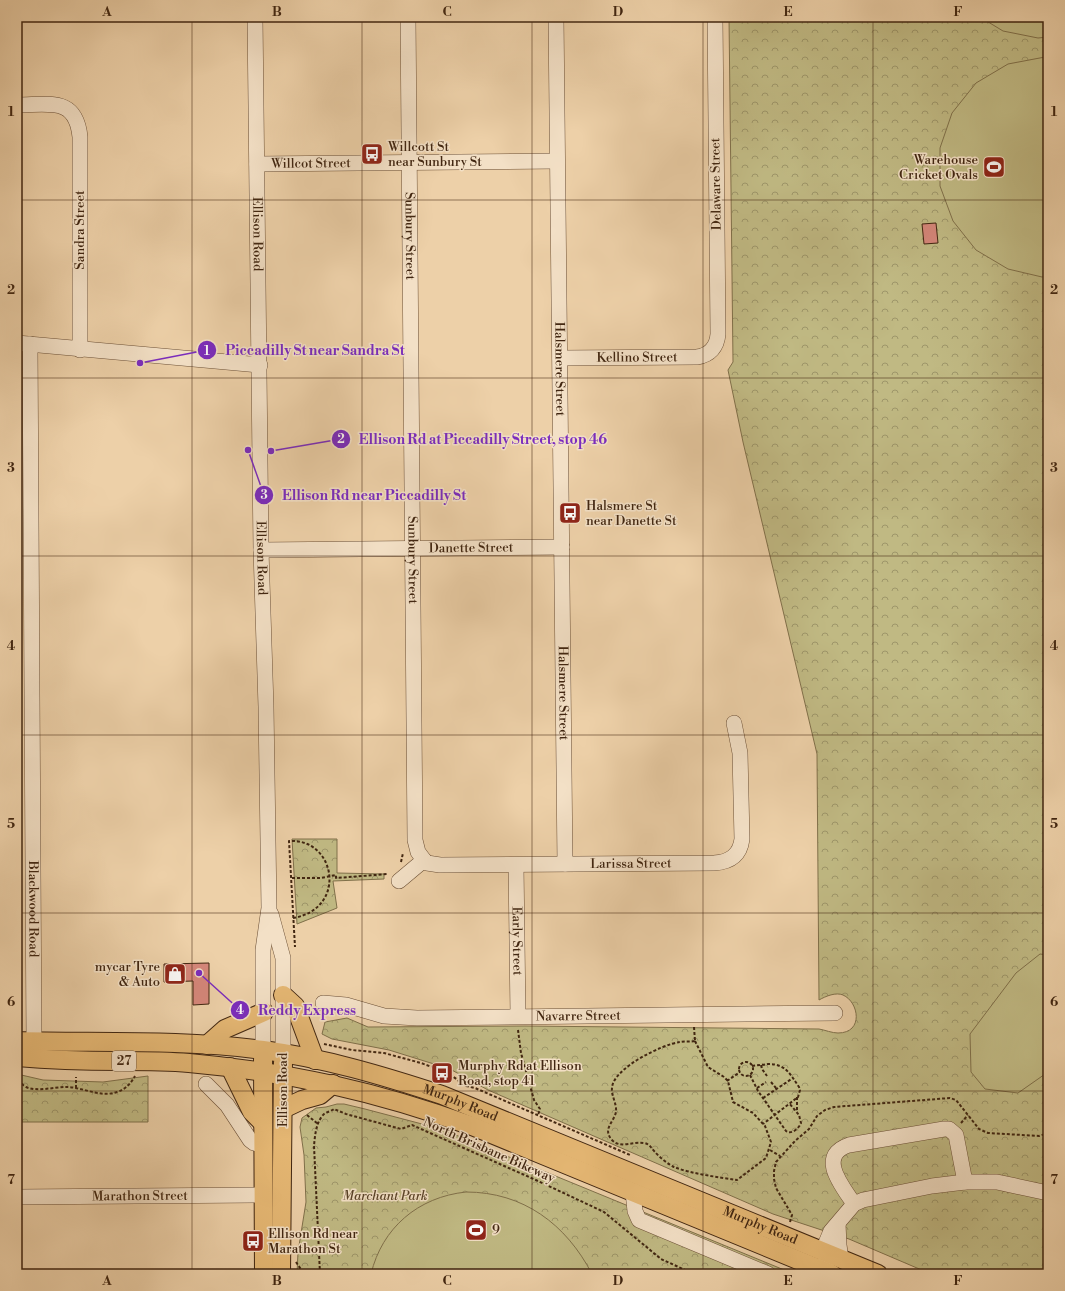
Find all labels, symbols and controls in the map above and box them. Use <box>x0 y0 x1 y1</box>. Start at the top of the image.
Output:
text: A <box>101 4 112 20</box>
text: B <box>272 4 282 20</box>
text: C <box>442 4 452 20</box>
text: D <box>613 4 623 20</box>
text: E <box>783 4 793 20</box>
text: F <box>953 4 963 20</box>
text: 1 <box>8 104 15 120</box>
text: 1 <box>1051 104 1058 120</box>
street label: Delaware Street <box>707 137 725 230</box>
place label: Willcott St near Sunbury St <box>387 139 482 170</box>
bus stop icon: Willcott St near Sunbury St <box>359 141 385 167</box>
place label: Warehouse Cricket Ovals <box>899 152 978 183</box>
sports icon: Warehouse Cricket Ovals <box>981 154 1007 180</box>
street label: Willcot Street <box>270 155 351 172</box>
street label: Sandra Street <box>72 190 88 270</box>
street label: Sunbury Street <box>401 192 418 280</box>
street label: Ellison Road <box>249 197 266 272</box>
text: 2 <box>7 282 15 298</box>
text: 2 <box>1050 282 1058 298</box>
street label: Halsmere Street <box>551 322 568 417</box>
callout: Piccadilly St near Sandra St <box>197 337 413 363</box>
text: Piccadilly St near Sandra St <box>225 342 406 360</box>
text: 1 <box>204 344 210 359</box>
street label: Kellino Street <box>596 349 678 366</box>
callout: Ellison Rd at Piccadilly Street, stop 46 <box>331 426 615 452</box>
text: Ellison Rd at Piccadilly Street, stop 46 <box>359 431 607 449</box>
text: 2 <box>337 432 345 447</box>
text: 3 <box>7 460 15 476</box>
text: 3 <box>1050 460 1058 476</box>
callout: Ellison Rd near Piccadilly St <box>254 482 474 508</box>
text: Ellison Rd near Piccadilly St <box>282 487 467 505</box>
text: 3 <box>260 488 268 503</box>
place label: Halsmere St near Danette St <box>586 498 677 529</box>
bus stop icon: Halsmere St near Danette St <box>557 500 583 526</box>
street label: Sunbury Street <box>404 516 421 604</box>
street label: Ellison Road <box>253 521 270 596</box>
street label: Danette Street <box>429 539 514 556</box>
text: 4 <box>7 638 16 654</box>
text: 4 <box>1050 638 1059 654</box>
street label: Halsmere Street <box>555 646 572 741</box>
text: 5 <box>7 816 15 832</box>
text: 5 <box>1050 816 1058 832</box>
street label: Larissa Street <box>590 855 672 872</box>
street label: Blackwood Road <box>25 860 42 958</box>
street label: Early Street <box>509 906 525 976</box>
place label: mycar Tyre & Auto <box>95 959 160 990</box>
shop icon: mycar Tyre & Auto <box>162 961 188 987</box>
text: 6 <box>7 994 15 1010</box>
text: 6 <box>1050 994 1058 1010</box>
callout: Reddy Express <box>230 997 364 1023</box>
text: Reddy Express <box>258 1002 356 1020</box>
text: 4 <box>236 1003 244 1018</box>
street label: Navarre Street <box>536 1008 621 1025</box>
road number: 27 <box>112 1051 136 1071</box>
street label: Ellison Road <box>275 1052 291 1127</box>
place label: Murphy Rd at Ellison Road, stop 41 <box>458 1058 582 1089</box>
bus stop icon: Murphy Rd at Ellison Road, stop 41 <box>429 1060 455 1086</box>
street label: Murphy Road <box>421 1081 501 1125</box>
street label: North Brisbane Bikeway <box>421 1114 558 1187</box>
text: 7 <box>7 1172 15 1188</box>
text: 7 <box>1050 1172 1058 1188</box>
street label: Marathon Street <box>92 1188 188 1204</box>
park label: Marchant Park <box>342 1188 428 1204</box>
street label: Murphy Road <box>720 1203 800 1248</box>
sports icon: 9 <box>463 1217 489 1243</box>
place label: 9 <box>492 1222 500 1238</box>
place label: Ellison Rd near Marathon St <box>268 1226 358 1257</box>
bus stop icon: Ellison Rd near Marathon St <box>240 1228 266 1254</box>
text: A <box>101 1273 112 1289</box>
text: B <box>272 1273 282 1289</box>
text: C <box>442 1273 452 1289</box>
text: D <box>613 1273 623 1289</box>
text: E <box>783 1273 793 1289</box>
text: F <box>953 1273 963 1289</box>

